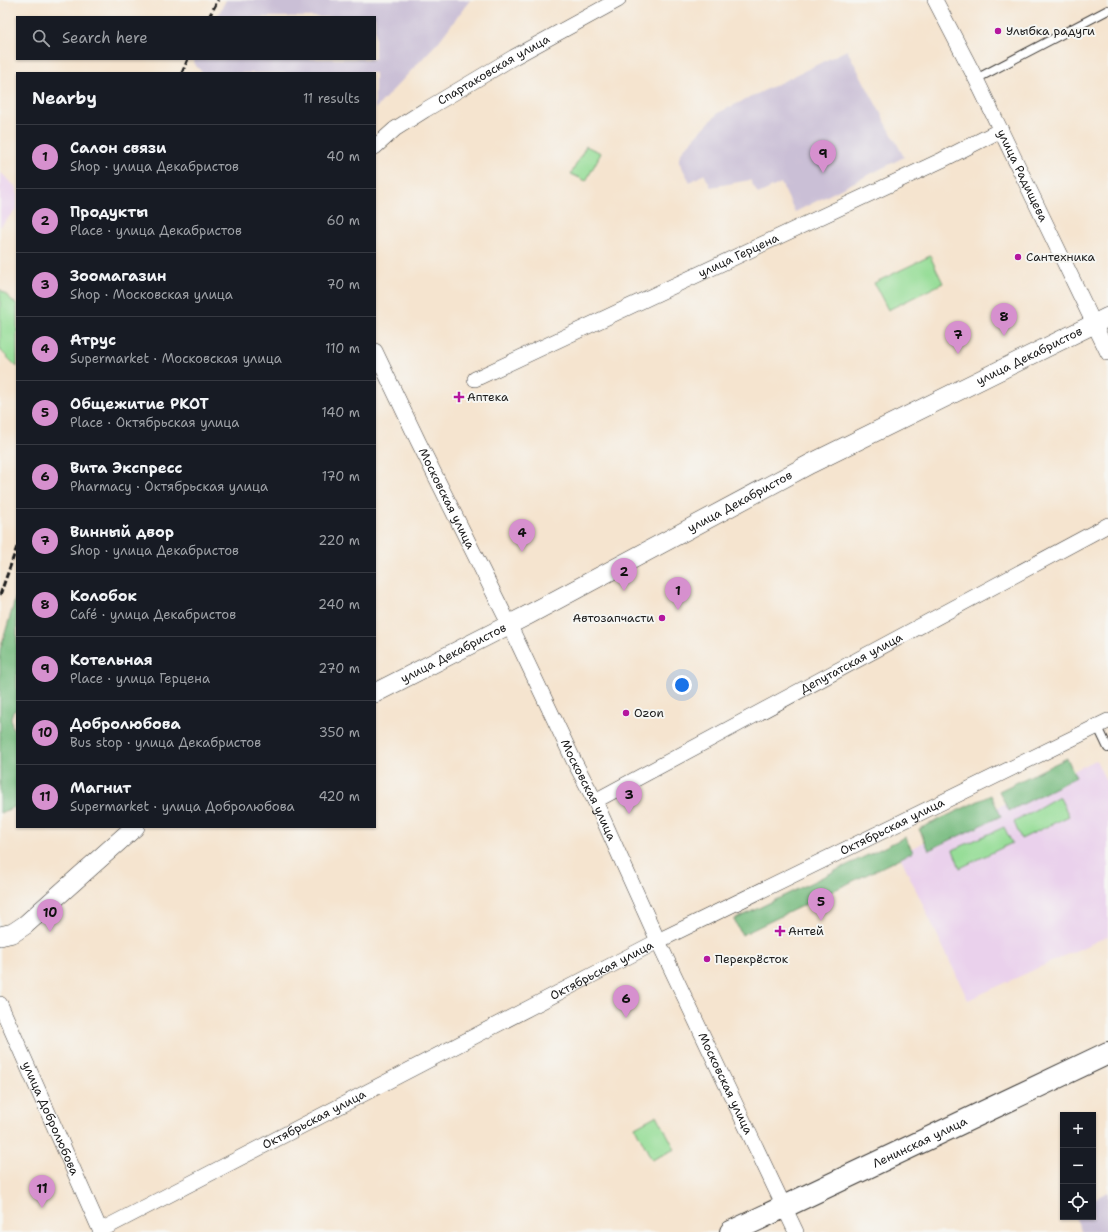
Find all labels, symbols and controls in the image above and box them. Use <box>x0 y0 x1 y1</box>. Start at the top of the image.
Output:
search box <box>16 16 376 60</box>
place label: Улыбка радуги <box>1006 23 1095 39</box>
marker: Улыбка радуги <box>993 26 1003 36</box>
icon: search <box>30 27 52 49</box>
text: Search here <box>62 28 148 48</box>
street label: Спартаковская улица <box>435 31 553 109</box>
text: Nearby <box>32 87 97 109</box>
text: 11 results <box>303 90 360 107</box>
street label: улица Радищева <box>993 126 1052 225</box>
text: Салон связи <box>70 138 167 158</box>
pin: 9 <box>810 140 836 173</box>
text: 1 <box>42 148 48 165</box>
text: 40 m <box>326 148 360 165</box>
text: Shop · улица Декабристов <box>70 158 239 175</box>
text: Продукты <box>70 202 148 222</box>
text: 2 <box>40 212 50 229</box>
text: 60 m <box>327 212 360 229</box>
text: Place · улица Декабристов <box>70 222 242 239</box>
street label: улица Герцена <box>696 229 782 281</box>
place label: Сантехника <box>1026 249 1096 265</box>
marker: Сантехника <box>1013 252 1023 262</box>
text: Зоомагазин <box>70 266 167 286</box>
text: 3 <box>40 276 50 293</box>
text: 70 m <box>326 276 360 293</box>
text: Shop · Московская улица <box>70 286 233 303</box>
pin: 8 <box>991 303 1017 336</box>
pin: 7 <box>945 321 971 354</box>
street label: улица Декабристов <box>973 323 1085 389</box>
text: Атрус <box>70 330 116 350</box>
text: 4 <box>40 340 50 357</box>
text: 110 m <box>325 340 360 357</box>
text: Supermarket · Московская улица <box>70 350 282 367</box>
place label: Аптека <box>467 389 509 405</box>
marker: Аптека <box>454 392 464 402</box>
text: Общежитие РКОТ <box>70 394 209 414</box>
text: 5 <box>41 404 49 421</box>
text: 140 m <box>321 404 360 421</box>
text: Place · Октябрьская улица <box>70 414 239 431</box>
street label: Московская улица <box>415 445 479 552</box>
text: Вита Экспресс <box>70 458 183 478</box>
street label: улица Декабристов <box>685 467 795 536</box>
text: 6 <box>40 468 50 485</box>
text: 170 m <box>322 468 360 485</box>
text: Pharmacy · Октябрьская улица <box>70 478 268 495</box>
pin: 4 <box>509 519 535 552</box>
text: Винный двор <box>70 522 174 542</box>
text: 7 <box>40 532 50 549</box>
text: 220 m <box>318 532 360 549</box>
text: Shop · улица Декабристов <box>70 542 239 559</box>
pin: 2 <box>611 558 637 591</box>
pin: 1 <box>665 577 691 610</box>
text: Колобок <box>70 586 137 606</box>
text: 8 <box>40 596 50 613</box>
text: 240 m <box>318 596 360 613</box>
text: Café · улица Декабристов <box>70 606 236 623</box>
place label: Автозапчасти <box>573 610 654 626</box>
marker: Автозапчасти <box>657 613 667 623</box>
street label: улица Декабристов <box>398 619 509 687</box>
street label: Депутатская улица <box>797 629 906 697</box>
text: Котельная <box>70 650 153 670</box>
text: 9 <box>40 660 50 677</box>
text: 270 m <box>318 660 360 677</box>
text: Place · улица Герцена <box>70 670 210 687</box>
your location <box>672 675 692 695</box>
place label: Ozon <box>634 705 664 721</box>
marker: Ozon <box>621 708 631 718</box>
text: Добролюбова <box>70 714 181 734</box>
text: 10 <box>38 724 52 741</box>
text: 350 m <box>319 724 360 741</box>
text: Bus stop · улица Декабристов <box>70 734 261 751</box>
street label: Московская улица <box>557 737 620 844</box>
text: Магнит <box>70 778 131 798</box>
pin: 3 <box>616 781 642 814</box>
text: 11 <box>39 788 51 805</box>
text: 420 m <box>318 788 360 805</box>
street label: Октябрьская улица <box>837 794 947 859</box>
text: Supermarket · улица Добролюбова <box>70 798 295 815</box>
pin: 5 <box>808 888 834 921</box>
pin: 10 <box>37 899 63 932</box>
place label: Антей <box>788 923 824 939</box>
marker: Антей <box>775 926 785 936</box>
street label: Октябрьская улица <box>547 937 657 1004</box>
place label: Перекрёсток <box>715 951 789 967</box>
marker: Перекрёсток <box>702 954 712 964</box>
pin: 6 <box>613 985 639 1018</box>
street label: Московская улица <box>694 1030 757 1137</box>
street label: улица Добролюбова <box>18 1059 83 1178</box>
street label: Октябрьская улица <box>260 1086 369 1153</box>
map controls <box>1060 1112 1096 1220</box>
button: + <box>1060 1112 1096 1148</box>
street label: Ленинская улица <box>870 1113 970 1172</box>
button: − <box>1060 1148 1096 1184</box>
pin: 11 <box>29 1175 55 1208</box>
button: locate <box>1060 1184 1096 1220</box>

